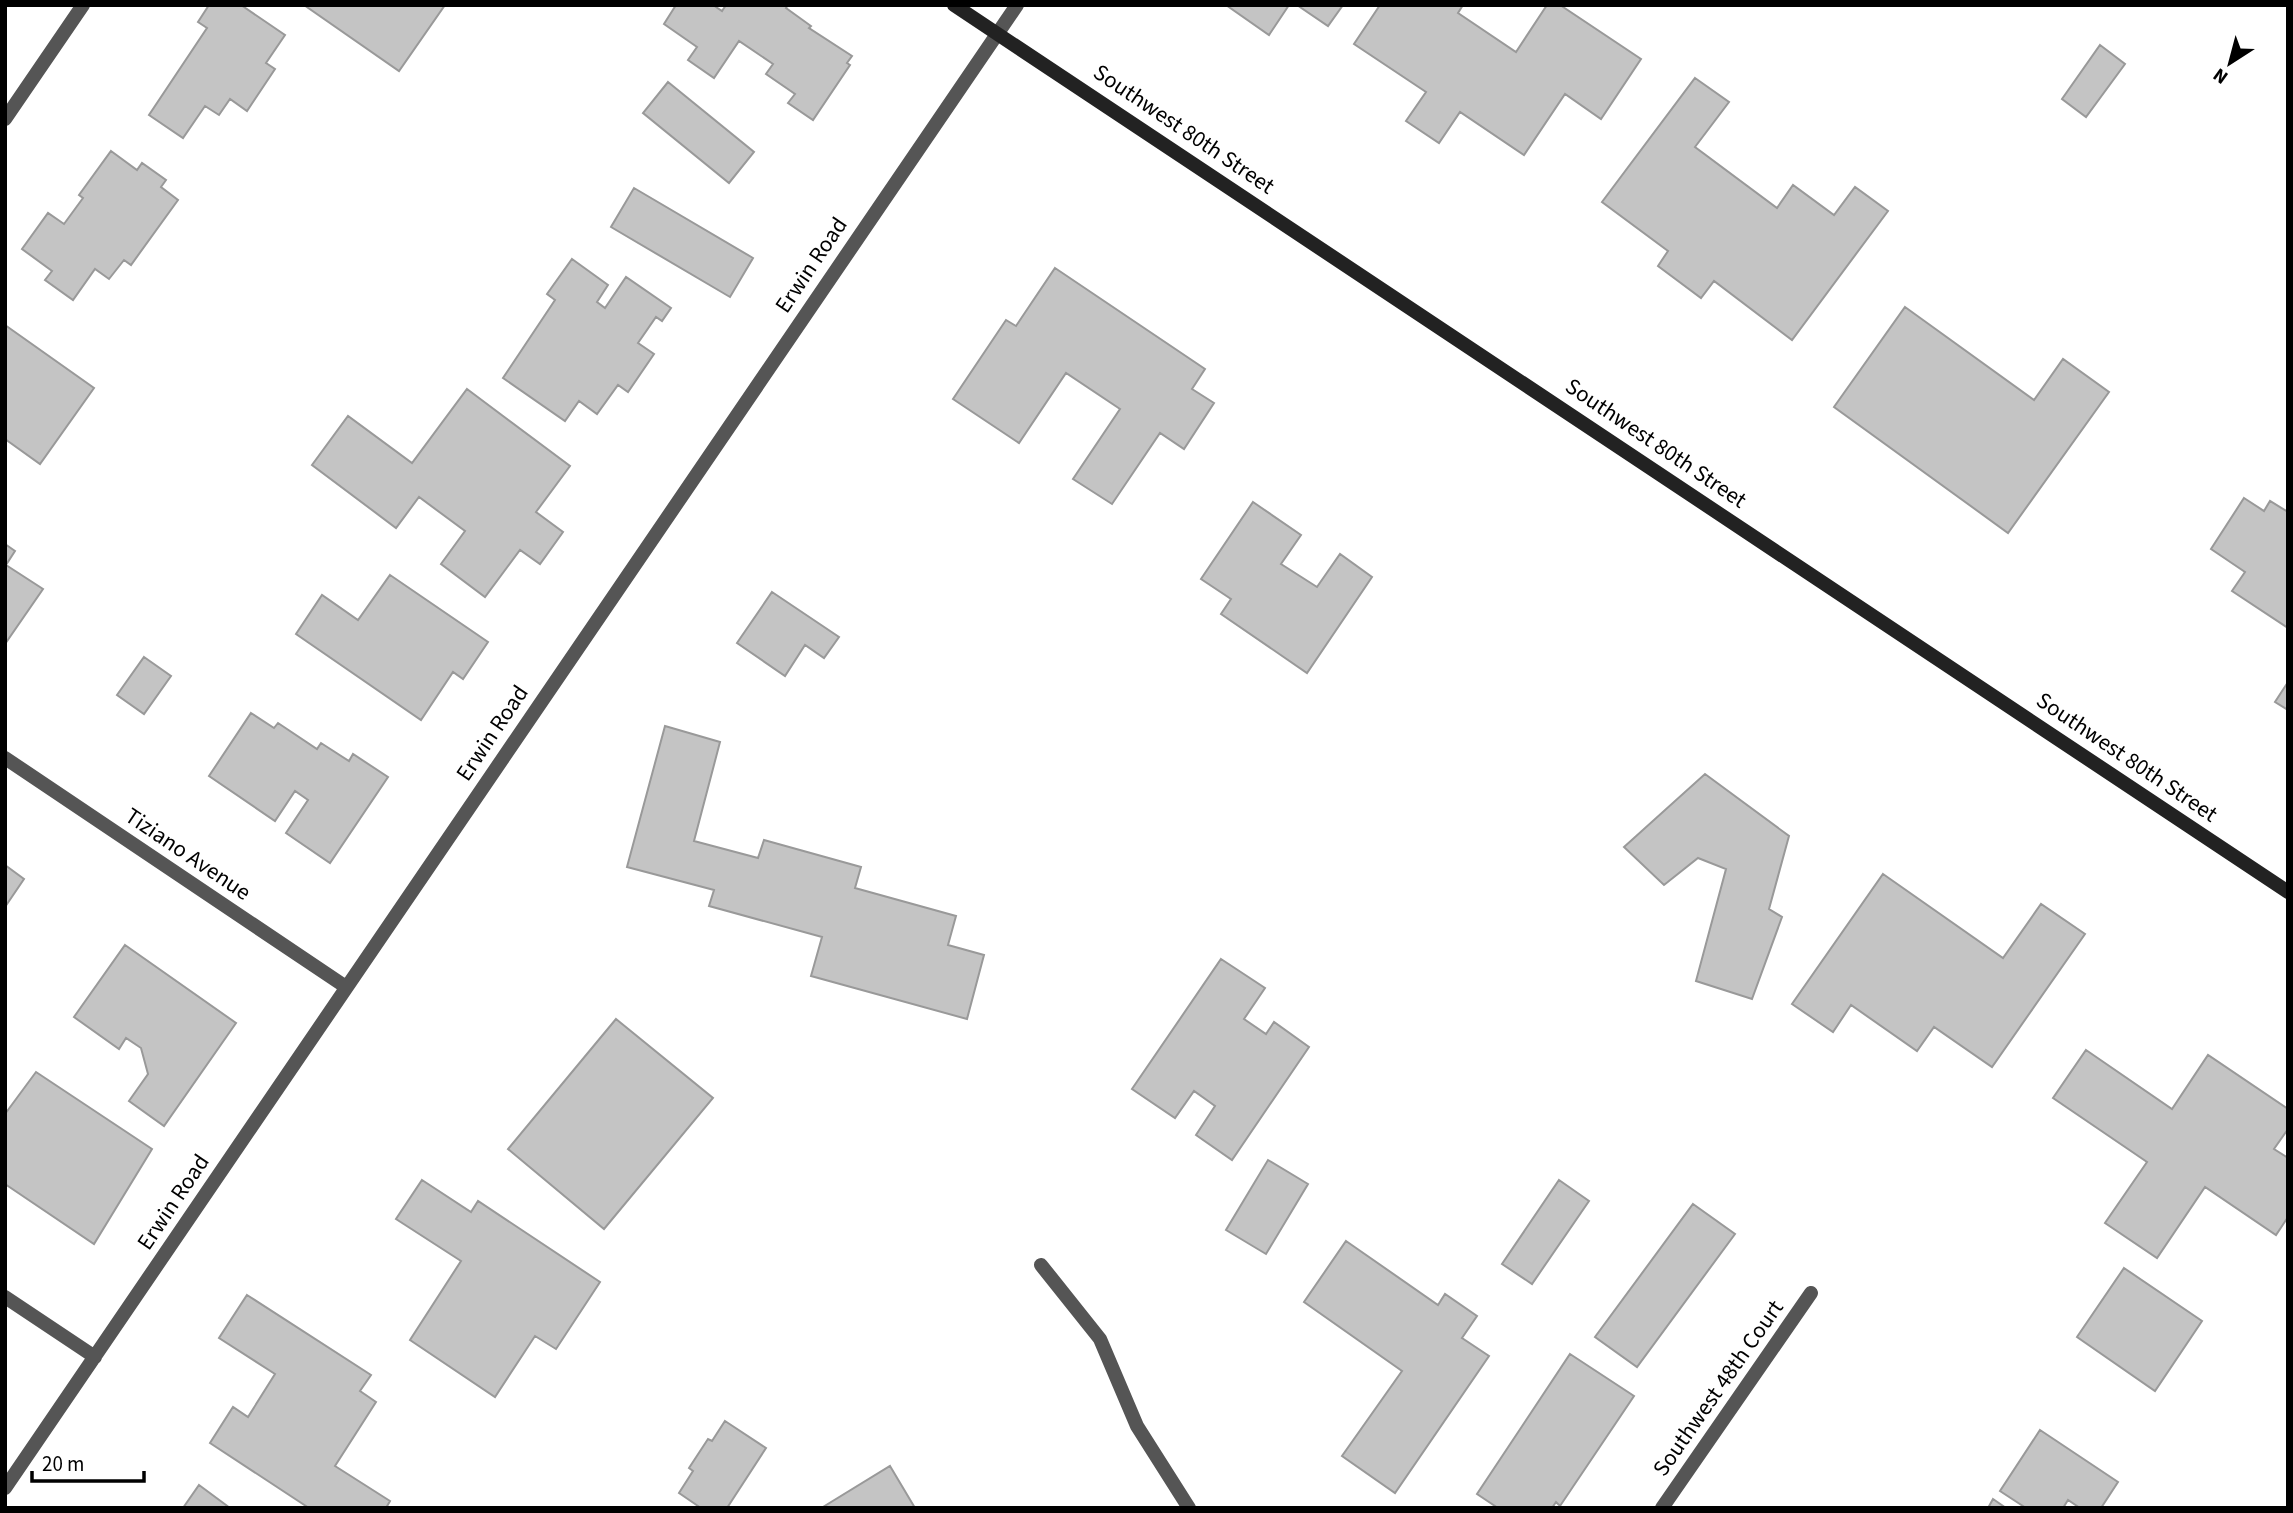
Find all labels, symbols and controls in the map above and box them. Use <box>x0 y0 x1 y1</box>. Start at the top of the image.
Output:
north arrow <box>2195 28 2265 98</box>
street label: Southwest 80th Street <box>1087 56 1281 202</box>
text: N <box>2208 61 2234 90</box>
street label: Erwin Road <box>767 210 855 320</box>
street label: Southwest 80th Street <box>1559 370 1753 516</box>
street label: Erwin Road <box>448 678 536 788</box>
street label: Southwest 80th Street <box>2030 684 2224 830</box>
street label: Tiziano Avenue <box>118 800 258 908</box>
street label: Erwin Road <box>129 1147 217 1257</box>
street label: Southwest 48th Court <box>1645 1293 1791 1483</box>
scale bar <box>32 1440 144 1484</box>
text: 20 m <box>42 1449 84 1479</box>

